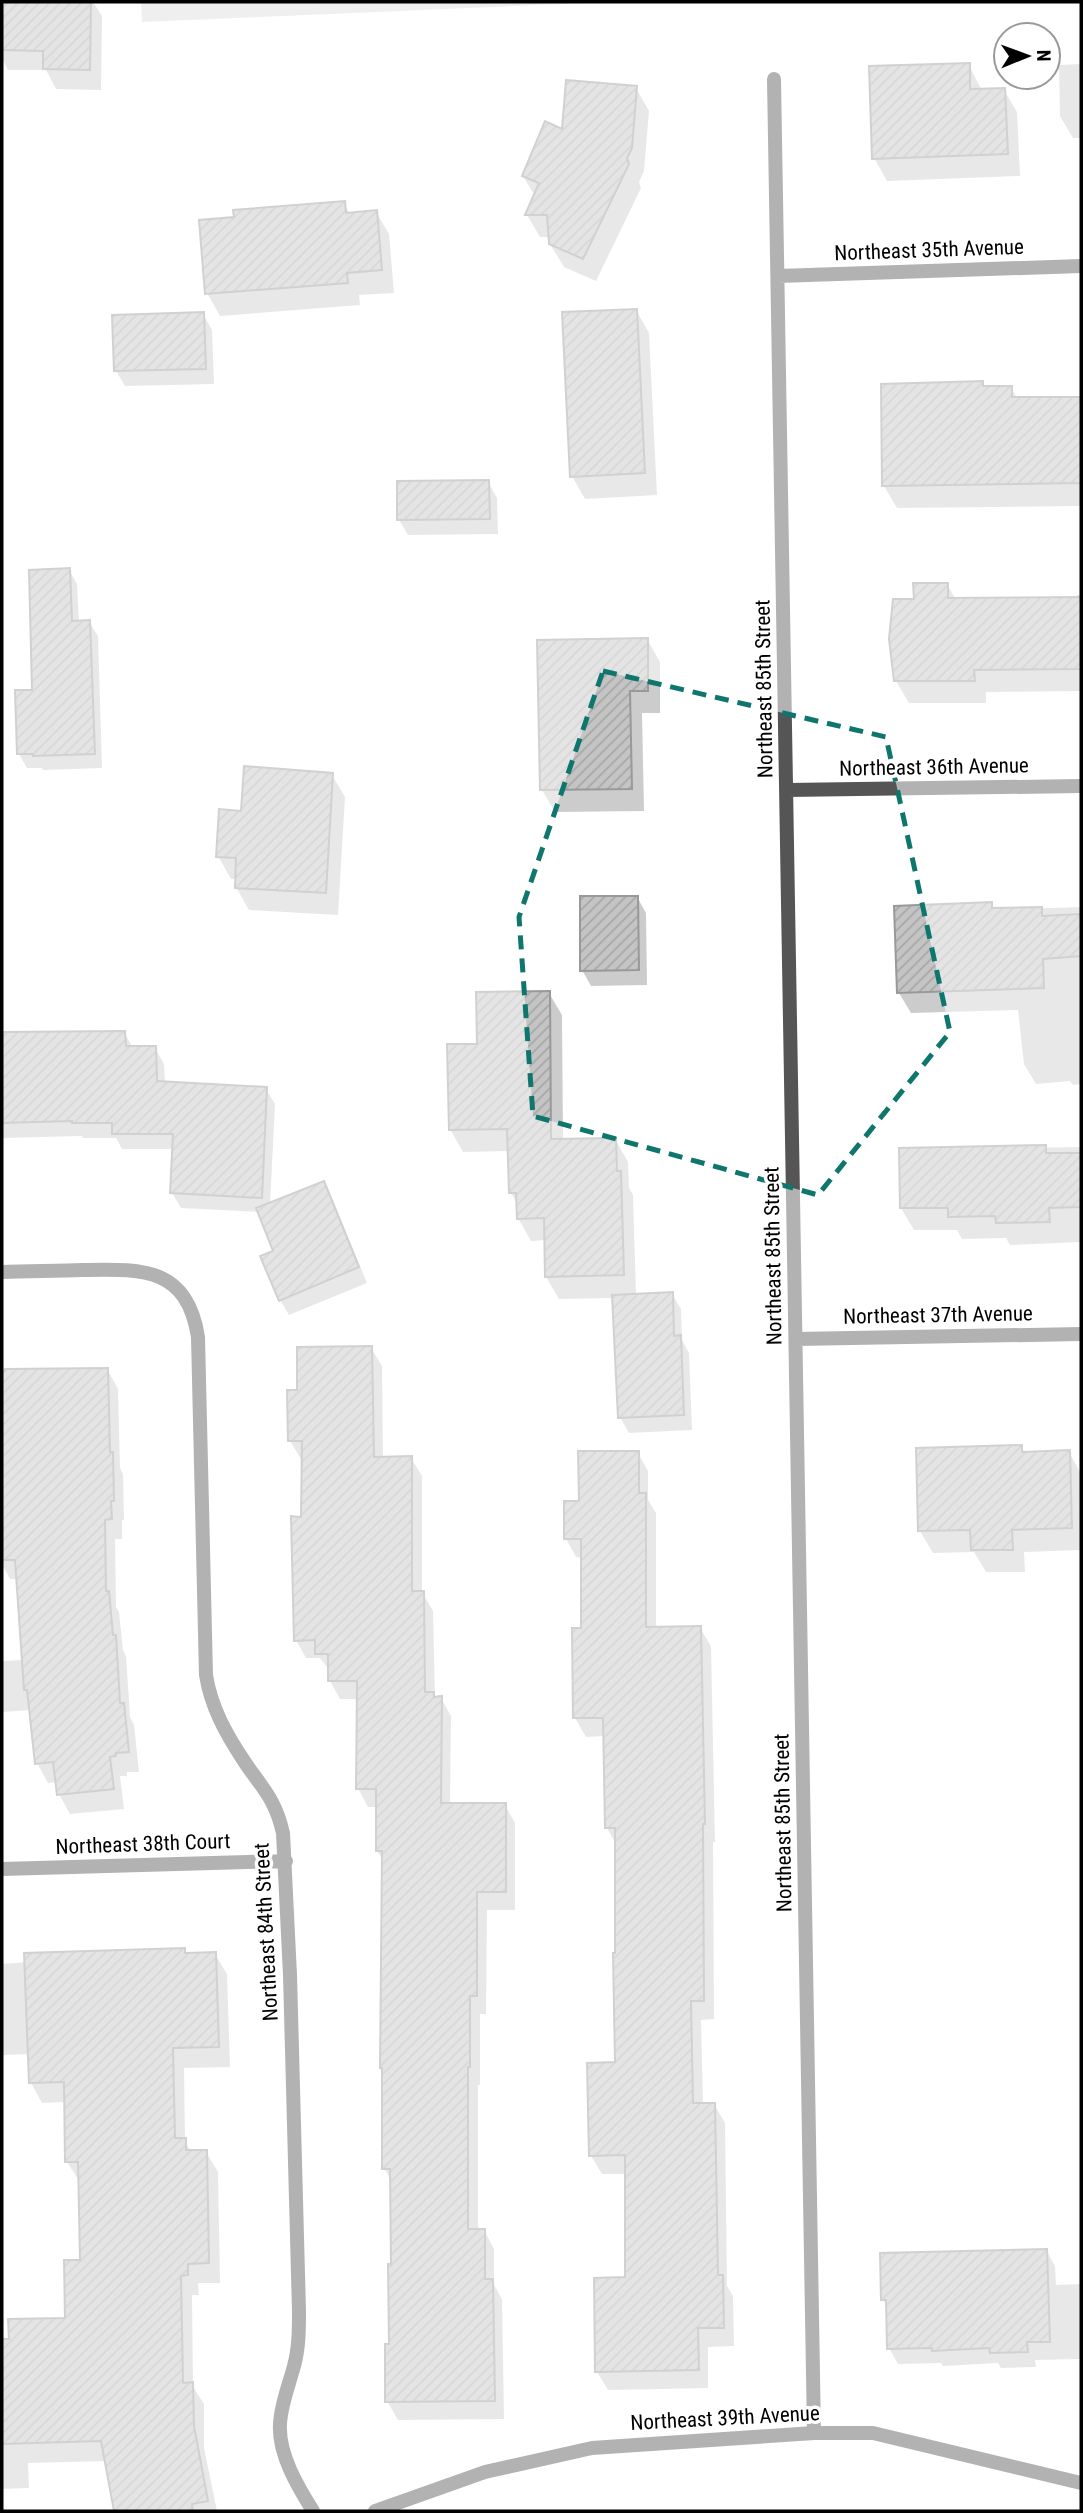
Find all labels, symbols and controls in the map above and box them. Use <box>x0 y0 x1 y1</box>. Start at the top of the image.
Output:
north arrow <box>992 21 1062 91</box>
text: N <box>1032 50 1055 62</box>
street label: Northeast 35th Avenue <box>834 235 1024 265</box>
street label: Northeast 85th Street <box>750 600 778 778</box>
street label: Northeast 36th Avenue <box>839 753 1029 781</box>
street label: Northeast 85th Street <box>759 1167 787 1345</box>
street label: Northeast 37th Avenue <box>843 1301 1033 1329</box>
street label: Northeast 85th Street <box>769 1734 797 1912</box>
street label: Northeast 38th Court <box>55 1829 231 1859</box>
street label: Northeast 84th Street <box>249 1842 283 2022</box>
street label: Northeast 39th Avenue <box>630 2401 820 2435</box>

